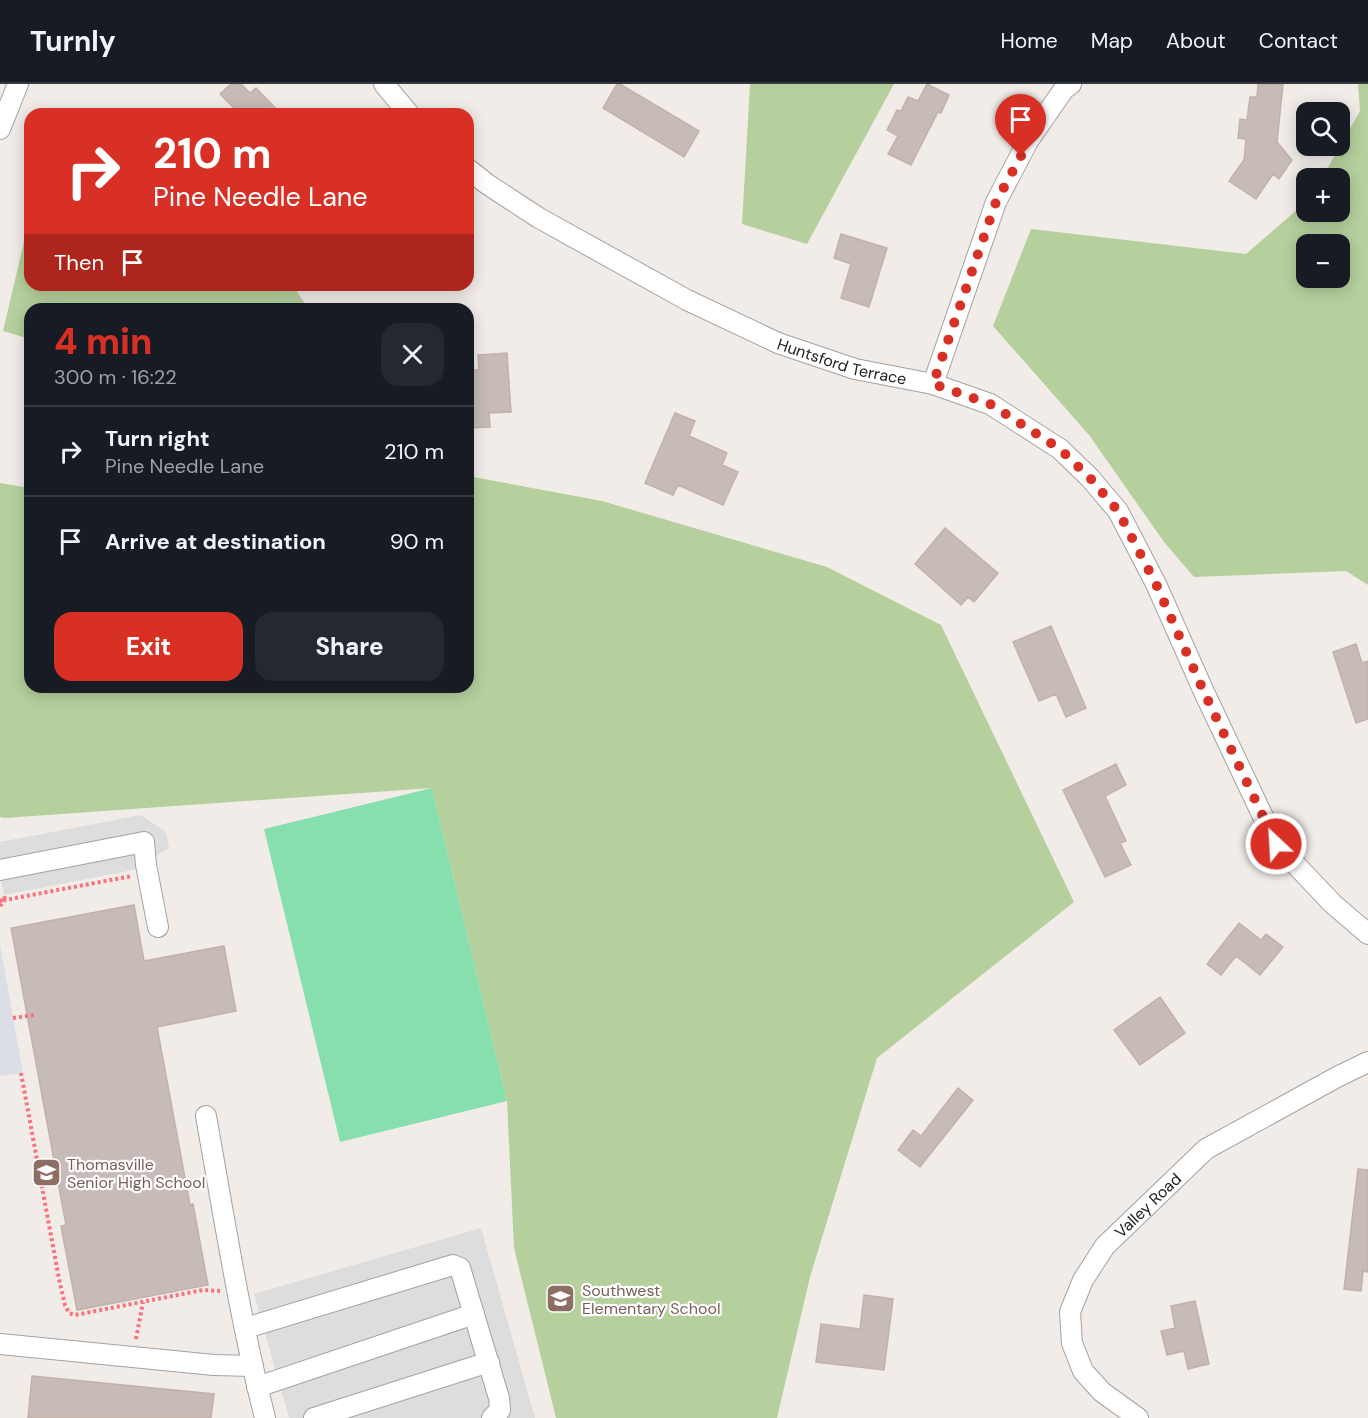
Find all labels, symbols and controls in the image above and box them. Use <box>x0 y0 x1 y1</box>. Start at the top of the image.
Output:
text: Turnly <box>30 23 116 60</box>
text: Home <box>1000 27 1058 55</box>
text: Map <box>1091 27 1133 55</box>
text: About <box>1166 27 1226 55</box>
text: Contact <box>1259 27 1338 55</box>
pin <box>995 94 1046 156</box>
map controls <box>1296 102 1350 288</box>
button: search <box>1296 102 1350 156</box>
icon: arrive <box>1004 103 1037 136</box>
text: 210 m <box>153 126 271 181</box>
icon: right <box>54 132 132 210</box>
button: + <box>1296 168 1350 222</box>
text: Pine Needle Lane <box>153 179 368 214</box>
button: − <box>1296 234 1350 288</box>
icon: arrive <box>116 246 149 279</box>
text: Then <box>54 248 104 277</box>
text: 4 min <box>54 318 152 365</box>
button: close <box>381 323 444 386</box>
street label: Huntsford Terrace <box>774 334 908 390</box>
text: 300 m · 16:22 <box>54 364 177 390</box>
text: Turn right <box>105 424 210 453</box>
icon: right <box>54 435 87 468</box>
text: 210 m <box>384 437 444 466</box>
text: Pine Needle Lane <box>105 453 264 479</box>
icon: arrive <box>54 525 87 558</box>
text: Arrive at destination <box>105 527 326 556</box>
text: 90 m <box>390 527 444 556</box>
button: Exit <box>54 612 243 681</box>
button: Share <box>255 612 444 681</box>
position arrow <box>1244 812 1308 876</box>
place label: Thomasville Senior High School <box>67 1154 205 1193</box>
school or university icon: Thomasville Senior High School <box>30 1157 62 1189</box>
street label: Valley Road <box>1110 1168 1186 1242</box>
place label: Southwest Elementary School <box>582 1280 720 1319</box>
school or university icon: Southwest Elementary School <box>545 1283 577 1315</box>

